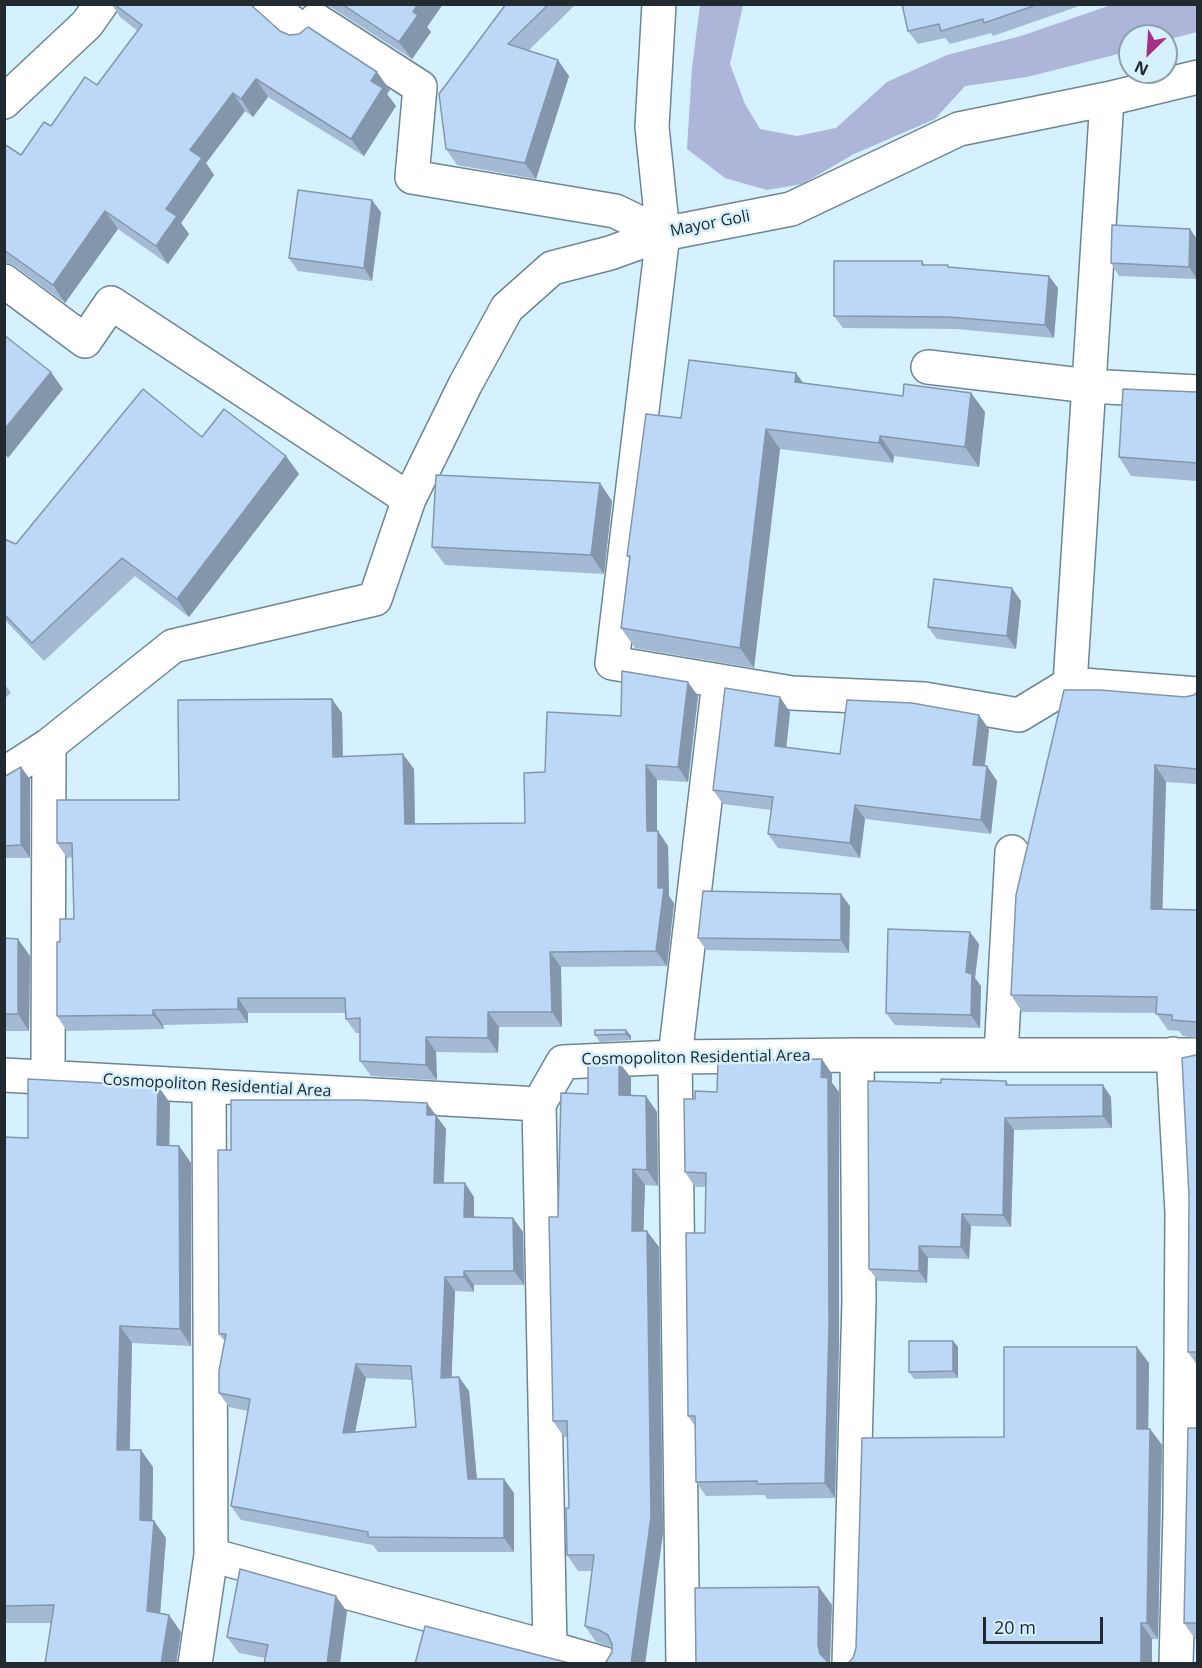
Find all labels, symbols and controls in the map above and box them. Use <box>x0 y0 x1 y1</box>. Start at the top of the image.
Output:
north arrow <box>1118 24 1178 84</box>
text: N <box>1131 56 1152 81</box>
street label: Mayor Goli <box>668 207 752 241</box>
street label: Cosmopoliton Residential Area <box>581 1046 811 1070</box>
street label: Cosmopoliton Residential Area <box>102 1070 332 1102</box>
scale bar <box>986 1605 1106 1643</box>
text: 20 m <box>994 1615 1036 1639</box>

